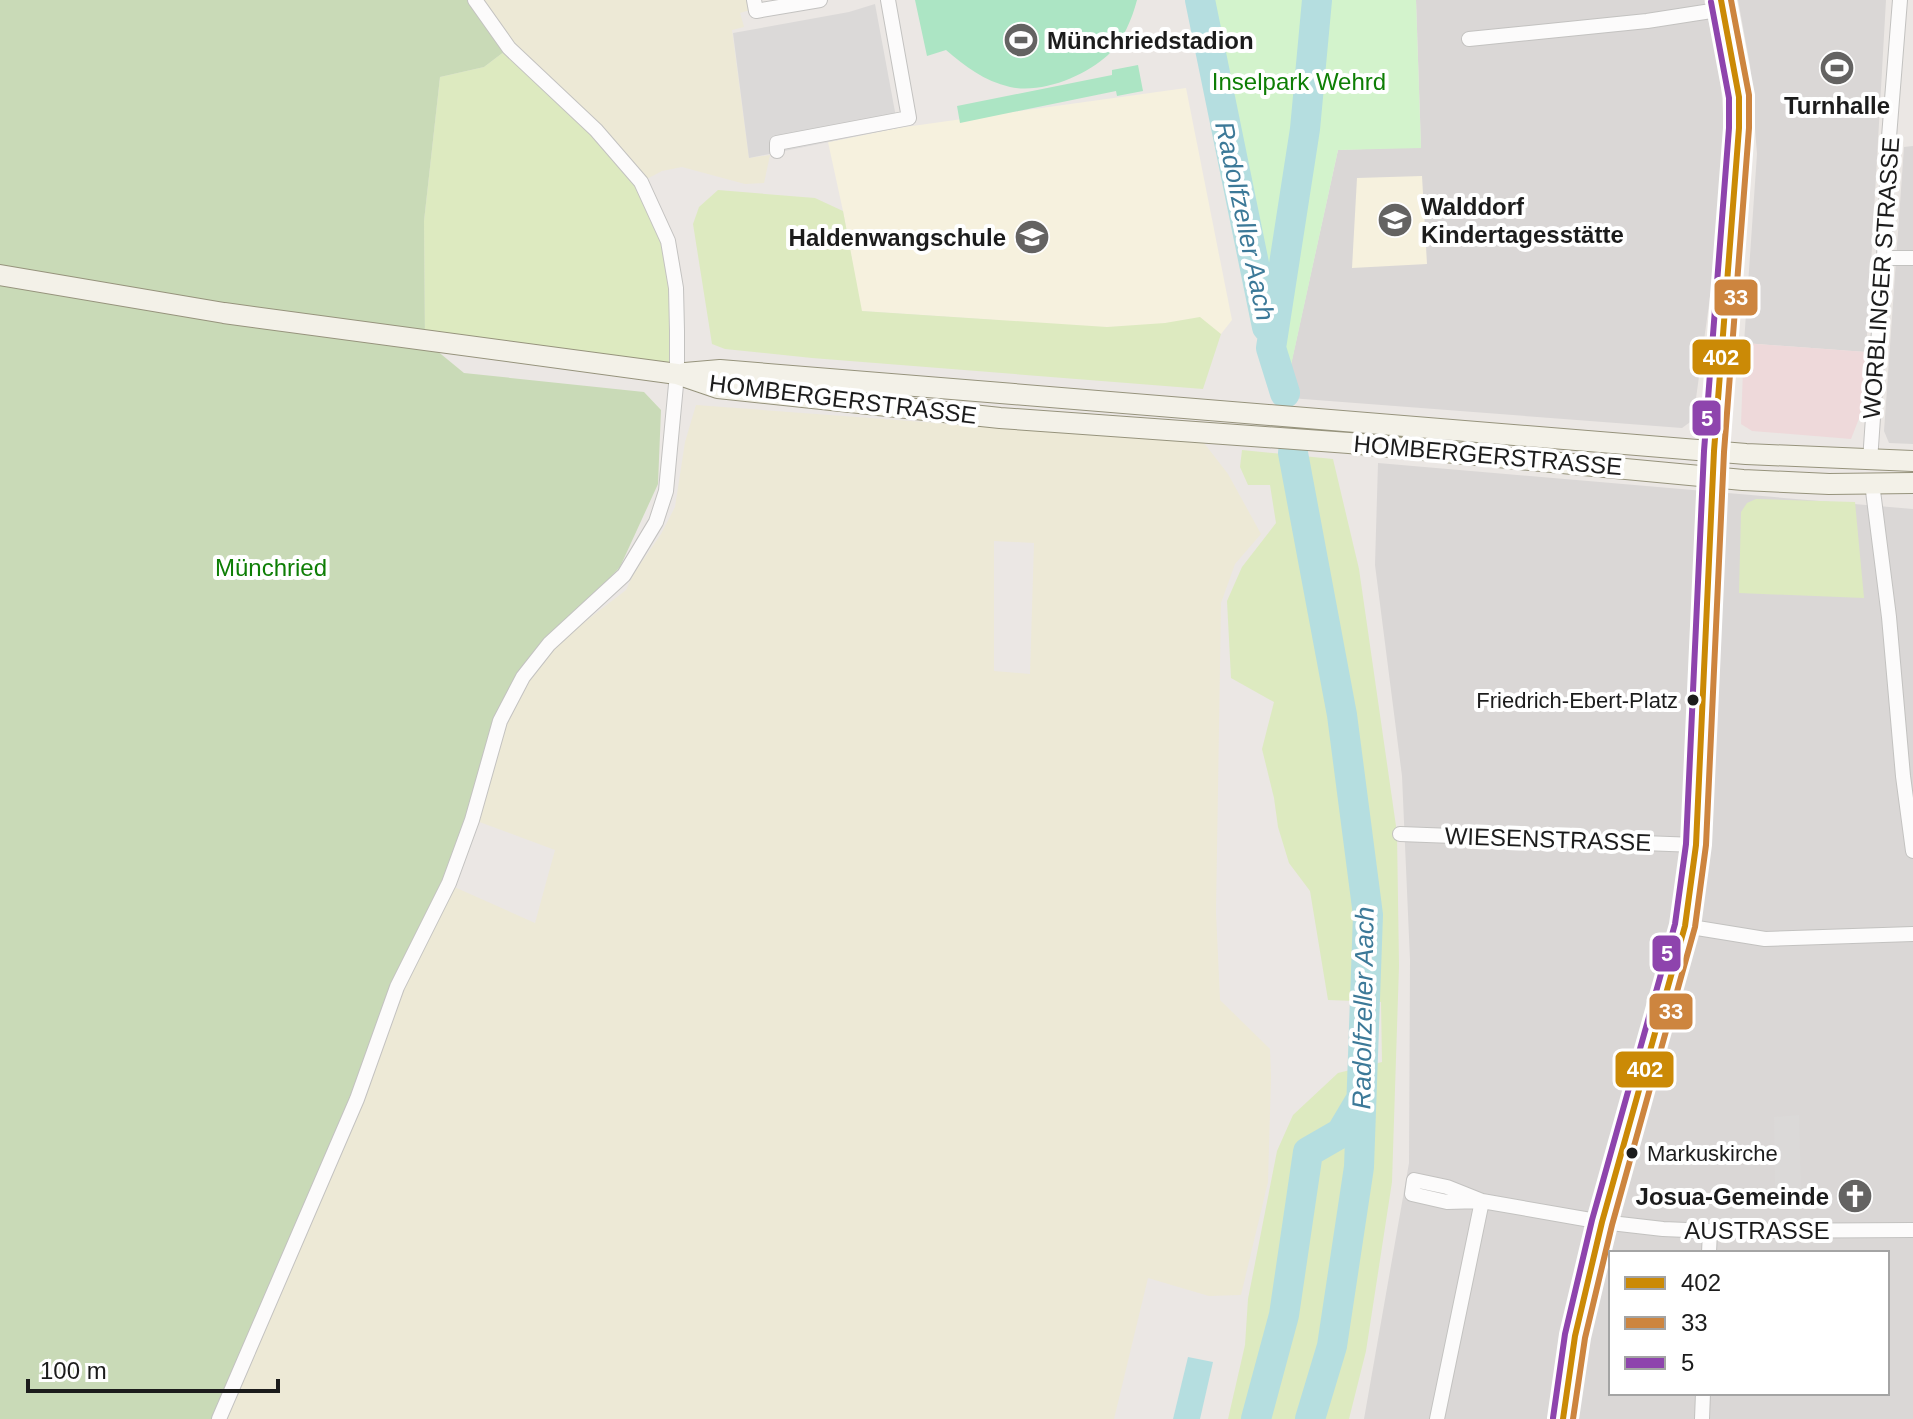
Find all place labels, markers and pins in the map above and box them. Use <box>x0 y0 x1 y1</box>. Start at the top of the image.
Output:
sports icon: Münchriedstadion <box>1002 21 1040 59</box>
place label: Münchriedstadion <box>1047 27 1254 54</box>
sports icon: Turnhalle <box>1818 49 1856 87</box>
place label: Turnhalle <box>1784 92 1890 119</box>
place label: Walddorf Kindertagesstätte <box>1421 193 1624 248</box>
school or university icon: Walddorf Kindertagesstätte <box>1376 201 1414 239</box>
school or university icon: Haldenwangschule <box>1013 218 1051 256</box>
place label: Haldenwangschule <box>789 224 1006 251</box>
place label: Friedrich-Ebert-Platz <box>1476 688 1678 713</box>
marker: Friedrich-Ebert-Platz <box>1685 692 1701 708</box>
place label: Markuskirche <box>1647 1141 1778 1166</box>
marker: Markuskirche <box>1624 1145 1640 1161</box>
church icon: Josua-Gemeinde <box>1836 1177 1874 1215</box>
place label: Josua-Gemeinde <box>1636 1183 1829 1210</box>

